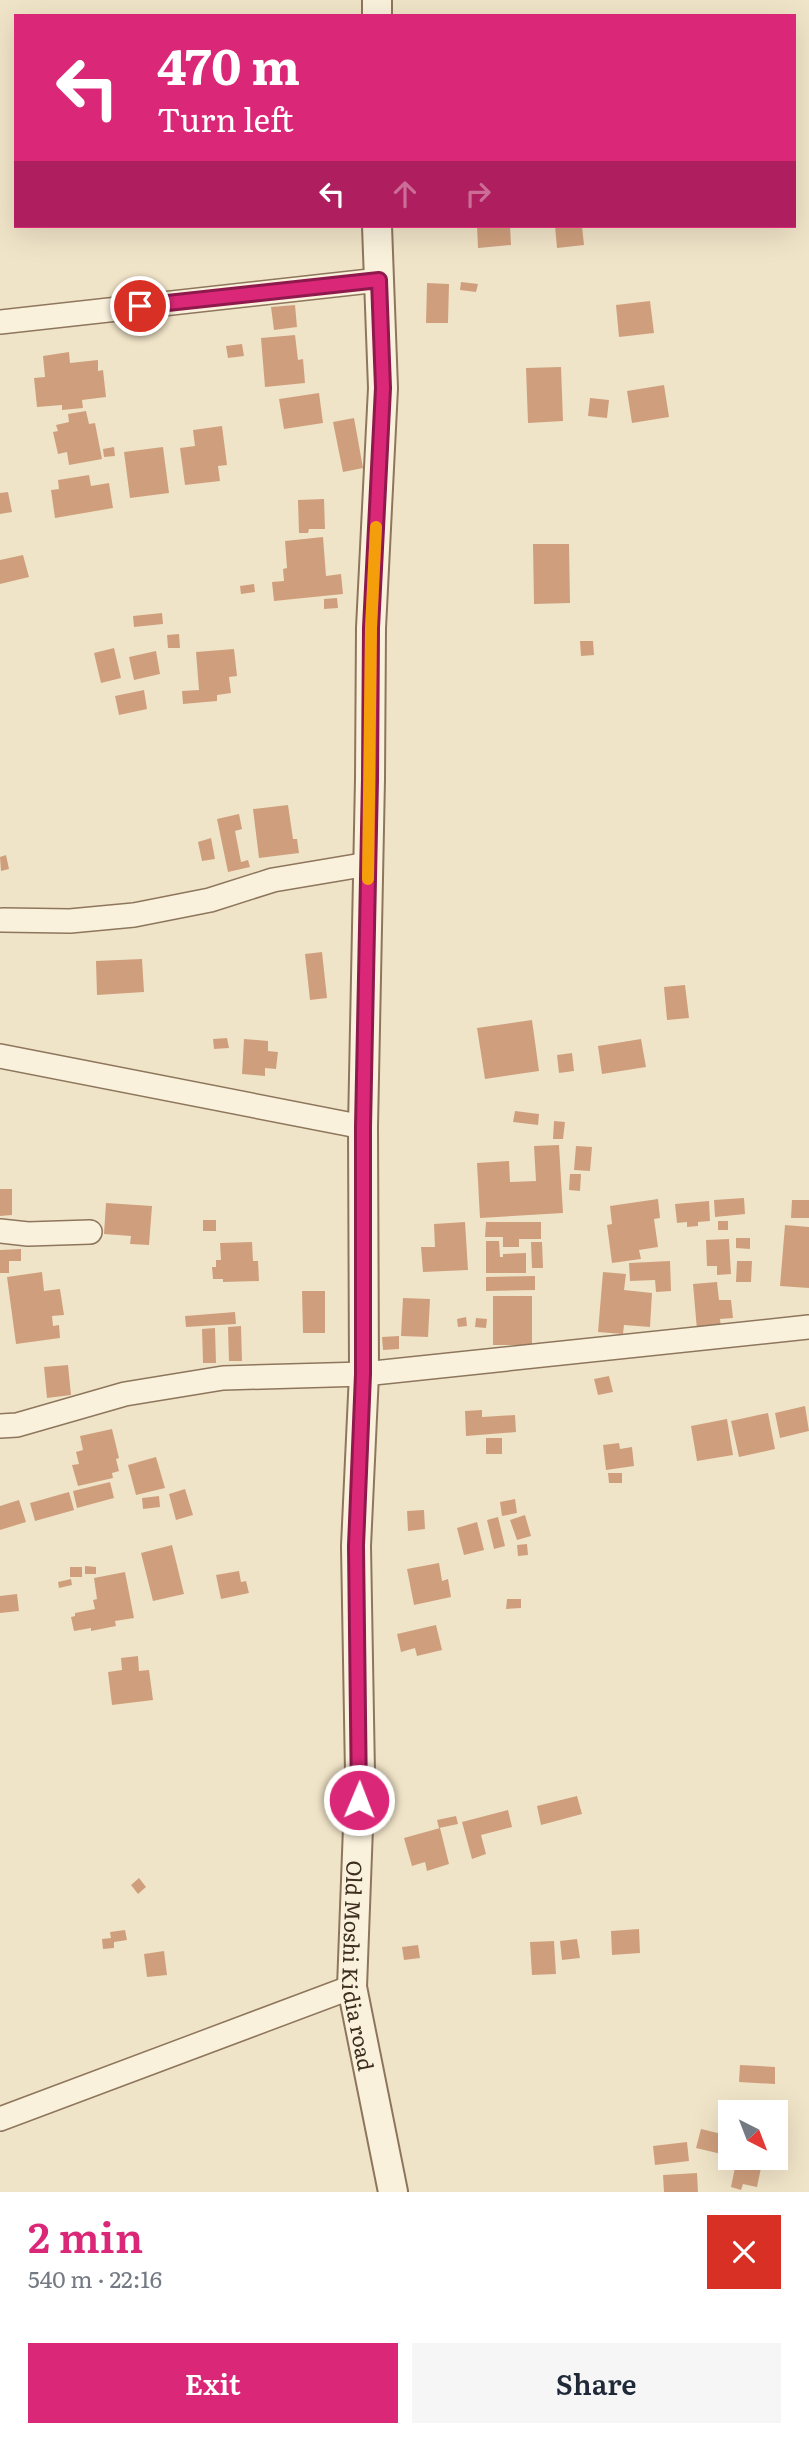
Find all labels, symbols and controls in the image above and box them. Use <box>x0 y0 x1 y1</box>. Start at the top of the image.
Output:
text: 470 m <box>157 27 300 100</box>
icon: left <box>42 42 133 133</box>
text: Turn left <box>157 94 294 142</box>
icon: left <box>313 175 351 213</box>
icon: ahead <box>386 175 424 213</box>
icon: right <box>459 175 497 213</box>
pin <box>110 276 170 336</box>
icon: arrive <box>121 287 159 325</box>
position arrow <box>322 1763 396 1837</box>
street label: Old Moshi Kidia road <box>336 1860 384 2073</box>
north arrow <box>718 2100 788 2170</box>
map controls <box>718 2100 788 2170</box>
text: 2 min <box>28 2204 143 2266</box>
button: close <box>707 2215 781 2289</box>
text: 540 m · 22:16 <box>28 2261 162 2295</box>
button: Exit <box>28 2343 398 2423</box>
button: Share <box>412 2343 781 2423</box>

